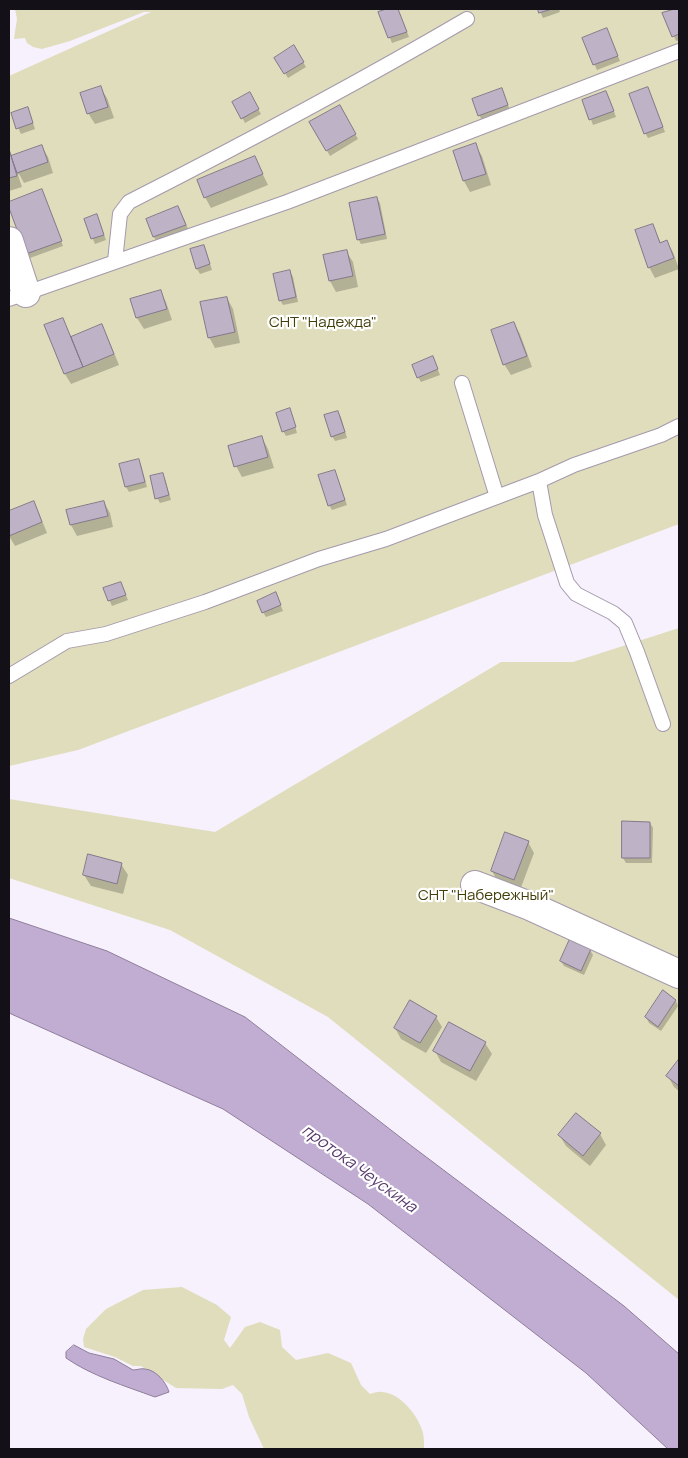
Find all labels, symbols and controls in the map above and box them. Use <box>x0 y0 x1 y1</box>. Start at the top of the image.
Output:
park label: СНТ "Надежда" <box>269 314 377 332</box>
park label: СНТ "Набережный" <box>418 887 554 905</box>
water label: протока Чеускина <box>298 1121 420 1217</box>

